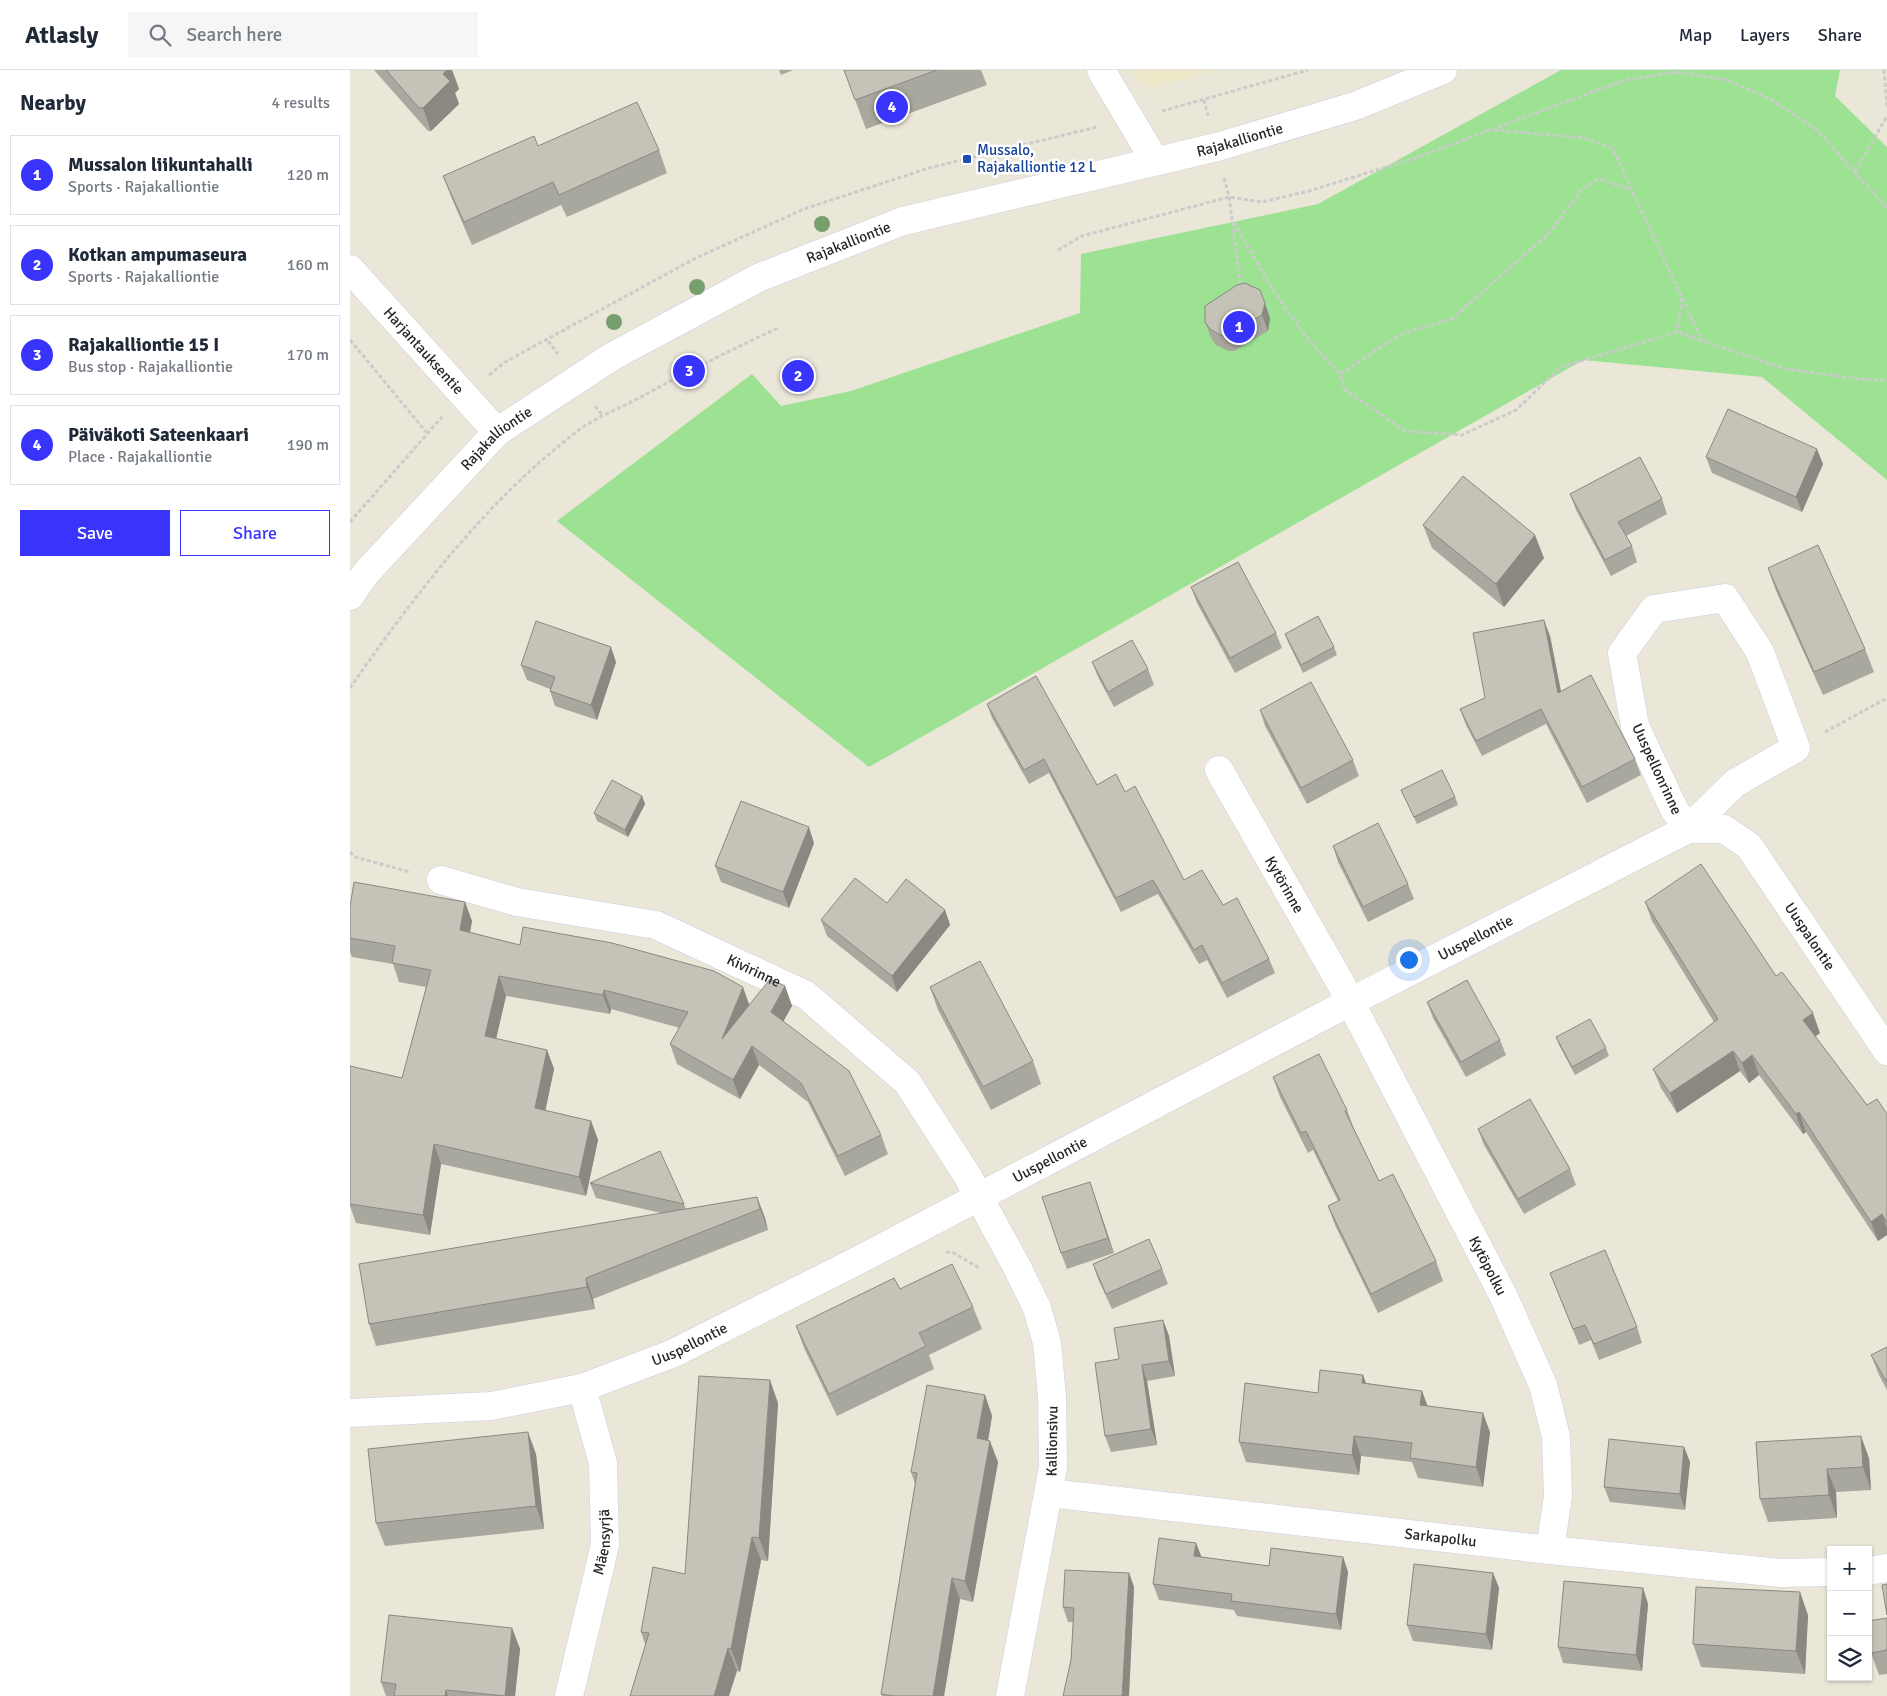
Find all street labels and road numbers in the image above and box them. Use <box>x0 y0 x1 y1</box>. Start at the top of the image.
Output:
street label: Rajakalliontie <box>1195 119 1285 161</box>
street label: Rajakalliontie <box>804 218 893 267</box>
street label: Harjantauksentie <box>380 303 468 398</box>
street label: Rajakalliontie <box>457 403 535 474</box>
street label: Uuspellonrinne <box>1628 721 1686 817</box>
street label: Kytörinne <box>1261 853 1308 916</box>
street label: Uuspalontie <box>1781 899 1839 974</box>
street label: Uuspellontie <box>1435 911 1516 964</box>
street label: Kivirinne <box>724 950 784 991</box>
street label: Uuspellontie <box>1009 1133 1090 1187</box>
street label: Kytöpolku <box>1465 1233 1511 1298</box>
street label: Uuspellontie <box>649 1319 730 1370</box>
street label: Kallionsivu <box>1042 1405 1062 1477</box>
street label: Mäensyrjä <box>589 1509 614 1577</box>
street label: Sarkapolku <box>1404 1525 1477 1551</box>

